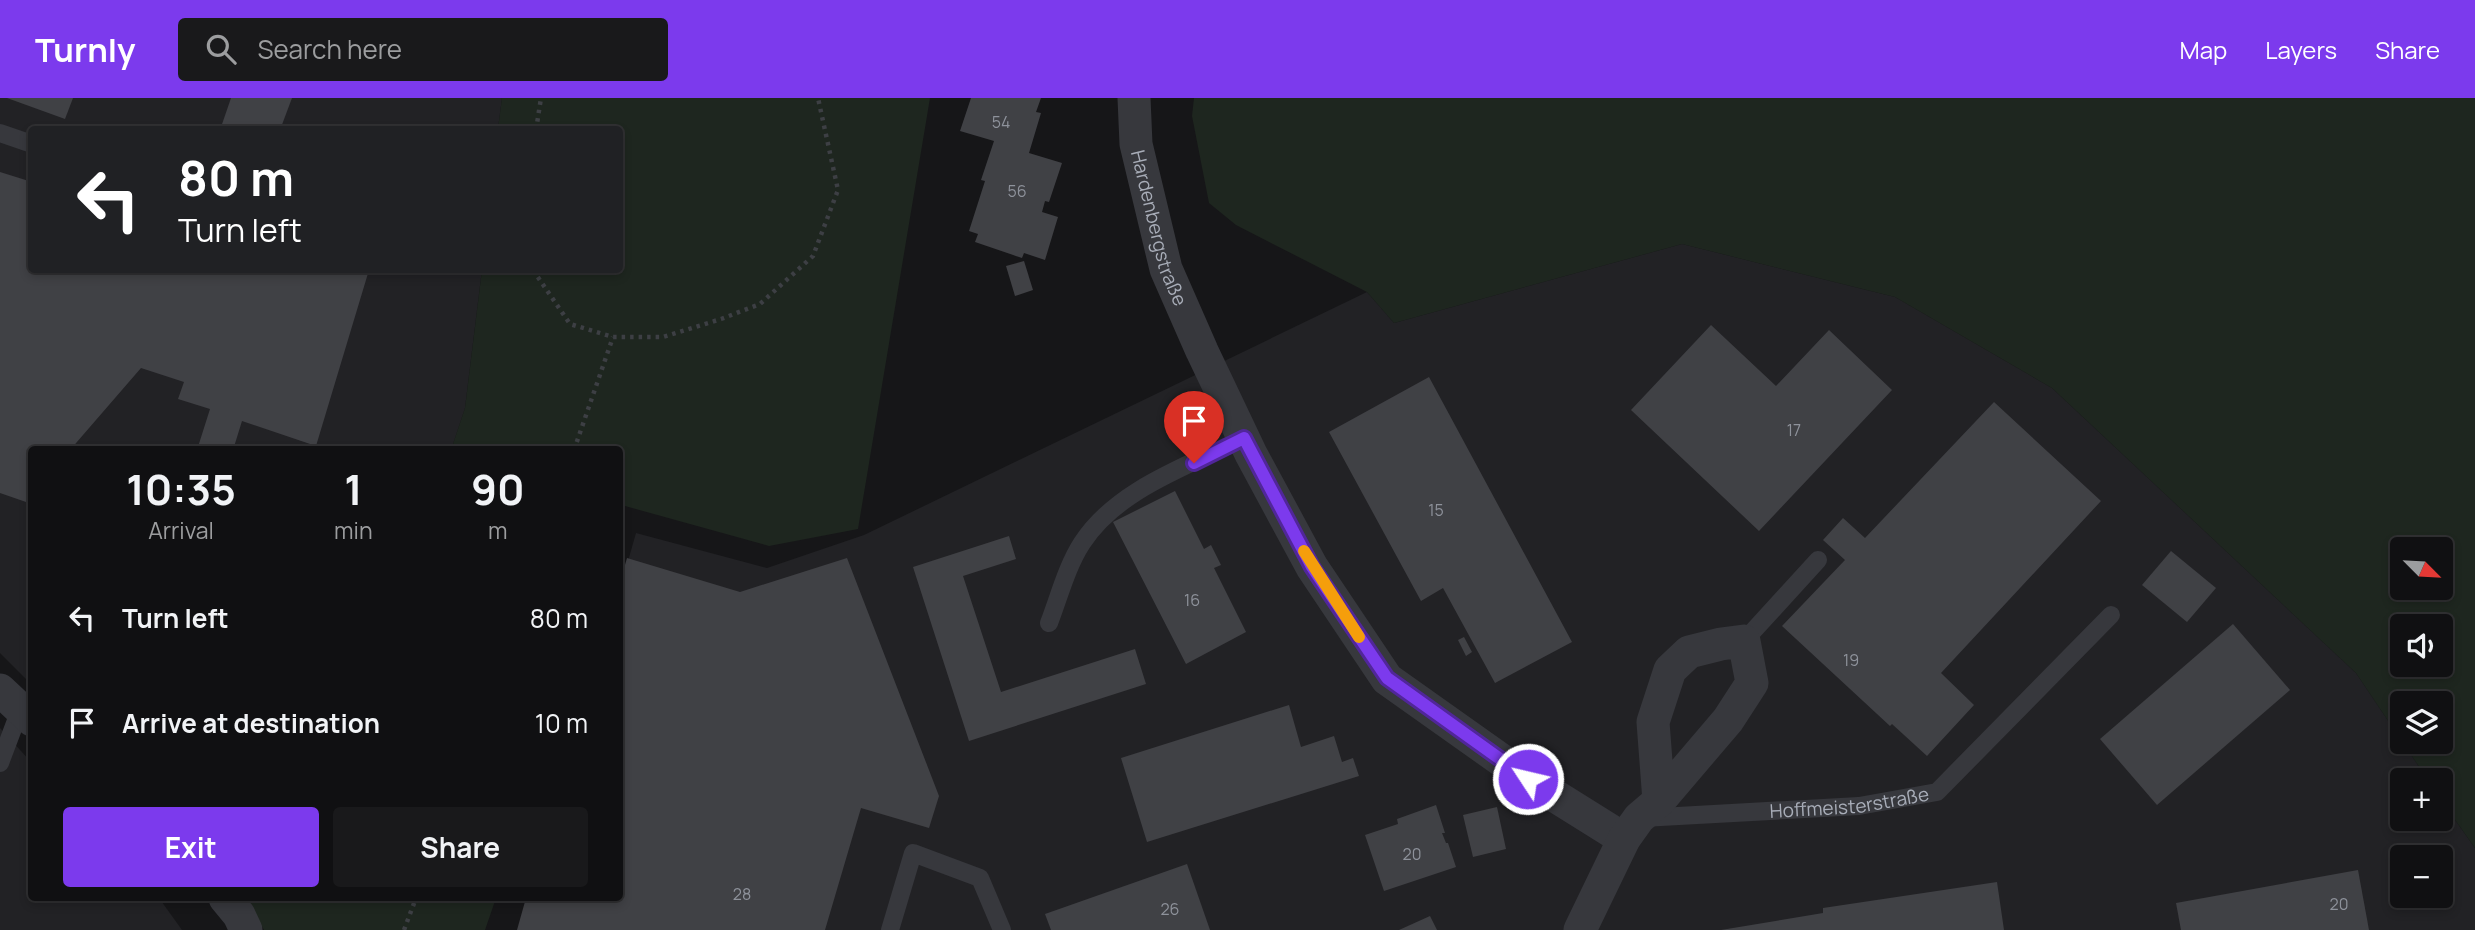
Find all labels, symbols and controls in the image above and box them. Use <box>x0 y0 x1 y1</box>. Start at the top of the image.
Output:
search box <box>178 18 668 81</box>
text: Turnly <box>35 27 136 72</box>
icon: search <box>202 30 240 68</box>
text: Search here <box>258 31 402 67</box>
text: Map <box>2180 33 2227 66</box>
text: Layers <box>2265 33 2337 66</box>
text: Share <box>2375 33 2440 66</box>
house number: 54 <box>992 111 1010 133</box>
text: 80 m <box>178 144 294 211</box>
street label: Hardenbergstraße <box>1125 147 1194 310</box>
icon: left <box>63 154 154 245</box>
house number: 56 <box>1007 180 1027 202</box>
text: Turn left <box>178 208 302 252</box>
pin <box>1164 391 1224 463</box>
icon: arrive <box>1175 402 1213 440</box>
house number: 17 <box>1787 419 1801 441</box>
text: 10:35 <box>126 460 236 518</box>
text: 1 <box>344 460 363 518</box>
text: 90 <box>471 460 525 518</box>
house number: 15 <box>1428 499 1444 521</box>
text: Arrival <box>148 514 214 546</box>
text: min <box>334 514 373 546</box>
text: m <box>488 514 508 546</box>
north arrow <box>2390 537 2454 600</box>
map controls <box>2390 537 2453 908</box>
house number: 16 <box>1184 589 1200 611</box>
icon: left <box>63 599 101 637</box>
text: Turn left <box>122 600 229 636</box>
text: 80 m <box>530 600 588 636</box>
button: sound <box>2390 614 2453 677</box>
house number: 19 <box>1843 649 1859 671</box>
button: layers <box>2390 691 2453 754</box>
icon: arrive <box>63 704 101 742</box>
text: Arrive at destination <box>122 705 380 741</box>
text: 10 m <box>535 705 588 741</box>
position arrow <box>1491 742 1565 816</box>
button: + <box>2390 768 2453 831</box>
street label: Hoffmeisterstraße <box>1769 781 1931 824</box>
button: Exit <box>63 807 319 887</box>
button: Share <box>333 807 588 887</box>
house number: 20 <box>1403 843 1421 865</box>
button: − <box>2390 845 2453 908</box>
house number: 28 <box>733 883 751 905</box>
house number: 20 <box>2330 893 2348 915</box>
house number: 26 <box>1160 898 1180 920</box>

